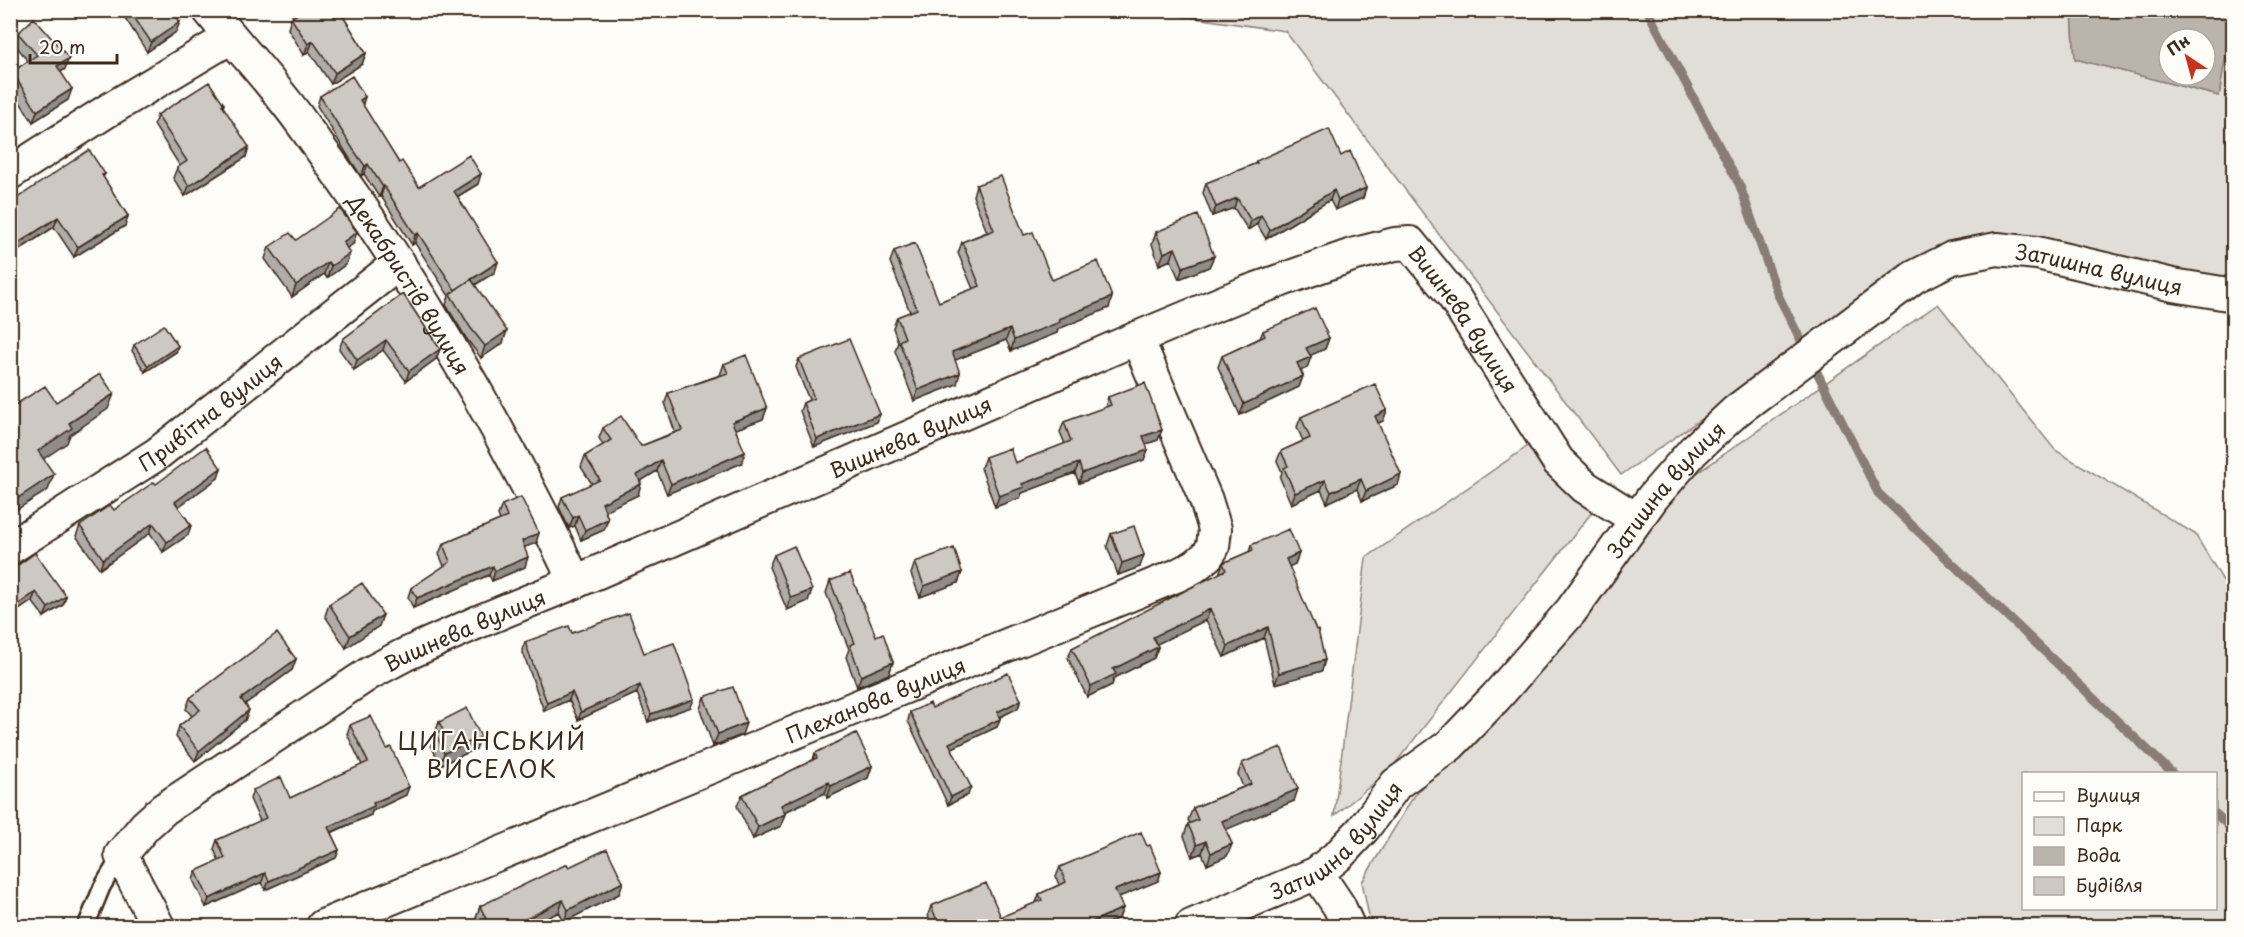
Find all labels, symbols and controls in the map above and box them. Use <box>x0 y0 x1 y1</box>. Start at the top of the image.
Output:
scale bar <box>30 27 117 65</box>
north arrow <box>2157 27 2217 87</box>
text: Пн <box>2161 28 2194 61</box>
text: 20 m <box>39 33 85 60</box>
street label: Декабристів вулиця <box>340 186 479 380</box>
street label: Затишна вулиця <box>2014 235 2185 302</box>
street label: Вишнева вулиця <box>1401 237 1527 399</box>
street label: Привітна вулиця <box>131 345 289 478</box>
street label: Вишнева вулиця <box>824 387 997 486</box>
street label: Затишна вулиця <box>1599 413 1732 564</box>
street label: Вишнева вулиця <box>377 580 550 679</box>
street label: Плеханова вулиця <box>780 648 970 751</box>
district label: ЦИГАНСЬКИЙ ВИСЕЛОК <box>397 722 587 786</box>
legend <box>2022 772 2217 910</box>
street label: Затишна вулиця <box>1265 774 1409 907</box>
text: Вулиця <box>2076 781 2141 808</box>
text: Парк <box>2076 811 2123 838</box>
text: Вода <box>2076 841 2121 868</box>
text: Будівля <box>2076 871 2143 898</box>

